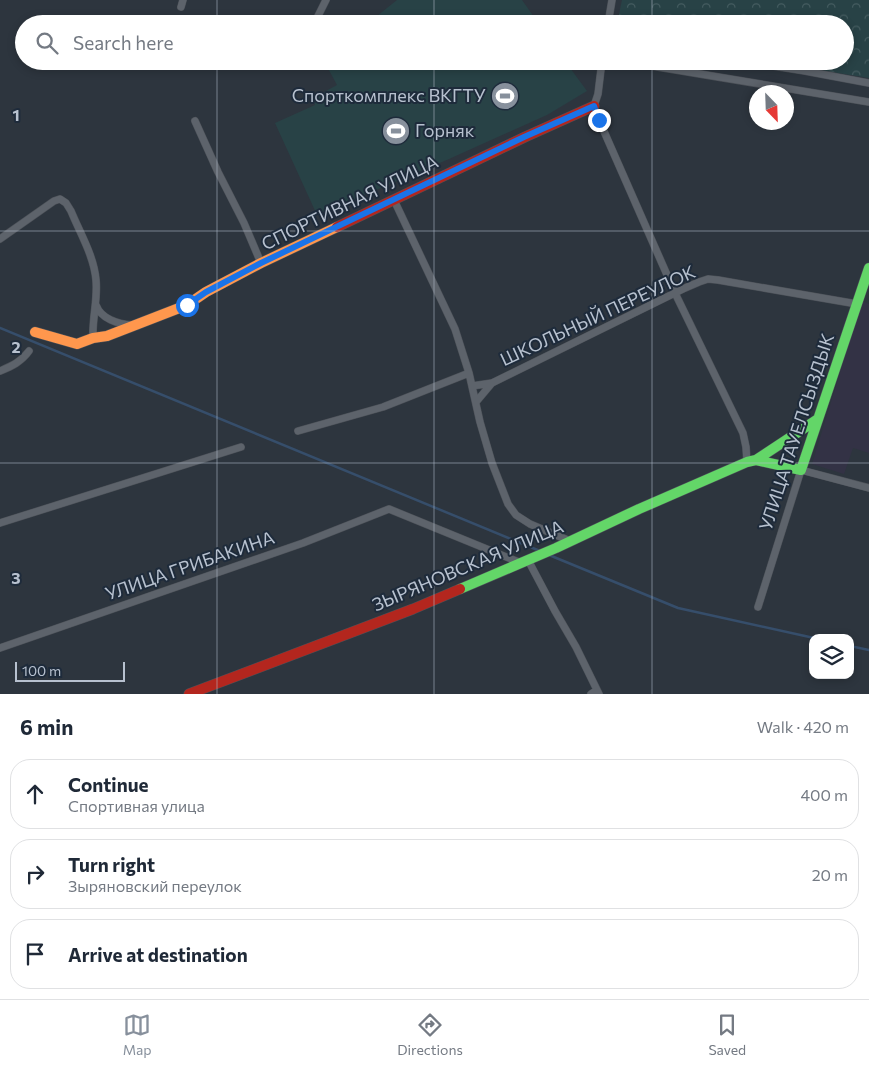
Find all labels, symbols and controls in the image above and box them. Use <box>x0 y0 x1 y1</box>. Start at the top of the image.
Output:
search box <box>15 15 854 70</box>
icon: search <box>33 29 61 57</box>
text: Search here <box>73 31 173 54</box>
sports icon: Спорткомплекс ВКГТУ <box>490 81 520 111</box>
place label: Спорткомплекс ВКГТУ <box>292 84 486 106</box>
north arrow <box>749 85 794 130</box>
text: 1 <box>12 105 20 124</box>
route end <box>588 109 611 132</box>
sports icon: Горняк <box>381 116 411 146</box>
place label: Горняк <box>415 119 475 141</box>
street label: СПОРТИВНАЯ УЛИЦА <box>258 150 441 254</box>
street label: ШКОЛЬНЫЙ ПЕРЕУЛОК <box>496 260 699 370</box>
route start <box>176 294 199 317</box>
street label: УЛИЦА ТАУЕЛСЫЗДЫК <box>754 330 838 533</box>
text: 2 <box>11 337 21 356</box>
street label: ЗЫРЯНОВСКАЯ УЛИЦА <box>369 515 567 615</box>
street label: УЛИЦА ГРИБАКИНА <box>102 526 277 604</box>
text: 3 <box>11 568 21 587</box>
map controls <box>809 634 854 679</box>
button: layers <box>809 634 854 679</box>
scale bar <box>15 659 125 682</box>
text: 100 m <box>22 662 61 679</box>
text: 6 min <box>20 714 73 739</box>
text: Walk · 420 m <box>757 717 849 736</box>
text: Continue <box>68 773 148 796</box>
icon: ahead <box>21 780 49 808</box>
text: 400 m <box>800 785 848 804</box>
text: Спортивная улица <box>68 796 205 815</box>
text: Turn right <box>68 853 155 876</box>
icon: right <box>21 860 49 888</box>
text: 20 m <box>812 865 848 884</box>
text: Зыряновский переулок <box>68 876 242 895</box>
icon: arrive <box>21 940 49 968</box>
text: Arrive at destination <box>68 943 248 966</box>
tab: Map <box>123 1011 152 1058</box>
tab: Directions <box>397 1011 463 1058</box>
tab: Saved <box>708 1011 746 1058</box>

